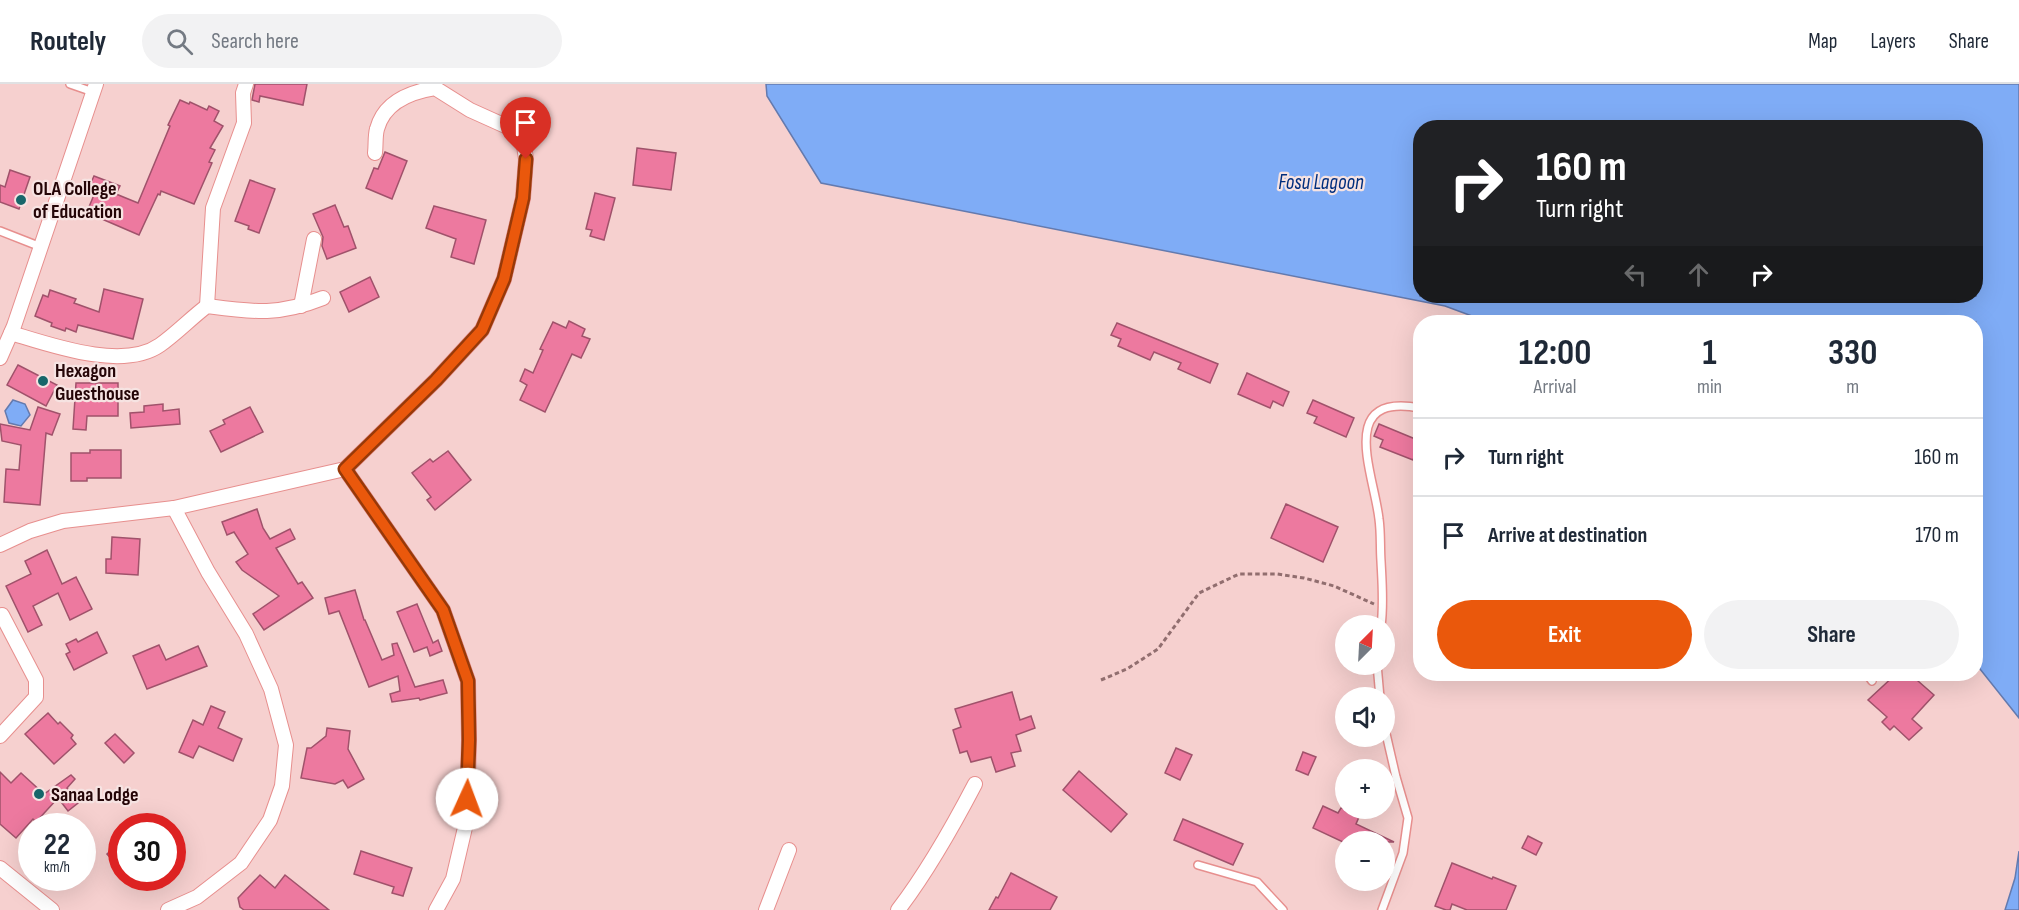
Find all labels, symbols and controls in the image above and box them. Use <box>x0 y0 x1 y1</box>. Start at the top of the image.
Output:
search box <box>142 14 562 68</box>
text: Routely <box>30 25 106 58</box>
icon: search <box>163 25 196 58</box>
text: Search here <box>211 28 299 55</box>
text: Map <box>1808 29 1837 54</box>
text: Layers <box>1870 29 1916 54</box>
text: Share <box>1949 29 1989 54</box>
pin <box>500 97 551 159</box>
icon: arrive <box>509 106 542 139</box>
text: 160 m <box>1536 142 1627 193</box>
icon: right <box>1437 144 1515 222</box>
water label: Fosu Lagoon <box>1278 170 1364 195</box>
place label: OLA College of Education <box>33 177 122 224</box>
marker: OLA College of Education <box>14 193 28 207</box>
text: Turn right <box>1536 193 1623 225</box>
icon: left <box>1619 258 1652 291</box>
icon: ahead <box>1682 258 1715 291</box>
icon: right <box>1745 258 1778 291</box>
text: 12:00 <box>1519 332 1591 375</box>
text: 1 <box>1703 332 1717 375</box>
text: 330 <box>1828 332 1877 375</box>
place label: Hexagon Guesthouse <box>55 359 140 406</box>
marker: Hexagon Guesthouse <box>36 374 50 388</box>
text: Arrival <box>1534 375 1577 399</box>
text: min <box>1697 375 1722 399</box>
text: m <box>1846 375 1859 399</box>
icon: right <box>1437 441 1470 474</box>
text: Turn right <box>1488 444 1564 471</box>
text: 160 m <box>1914 444 1959 471</box>
icon: arrive <box>1437 519 1470 552</box>
text: Arrive at destination <box>1488 522 1647 549</box>
text: 170 m <box>1915 522 1959 549</box>
button: Exit <box>1437 600 1692 669</box>
button: Share <box>1704 600 1959 669</box>
north arrow <box>1335 615 1395 675</box>
map controls <box>1335 615 1395 891</box>
button: sound <box>1335 687 1395 747</box>
button: + <box>1335 759 1395 819</box>
position arrow <box>435 767 499 831</box>
place label: Sanaa Lodge <box>51 783 139 807</box>
marker: Sanaa Lodge <box>32 787 46 801</box>
speed limit sign: 30 <box>108 813 186 891</box>
text: 22 <box>44 827 70 863</box>
button: − <box>1335 831 1395 891</box>
text: km/h <box>44 858 70 877</box>

